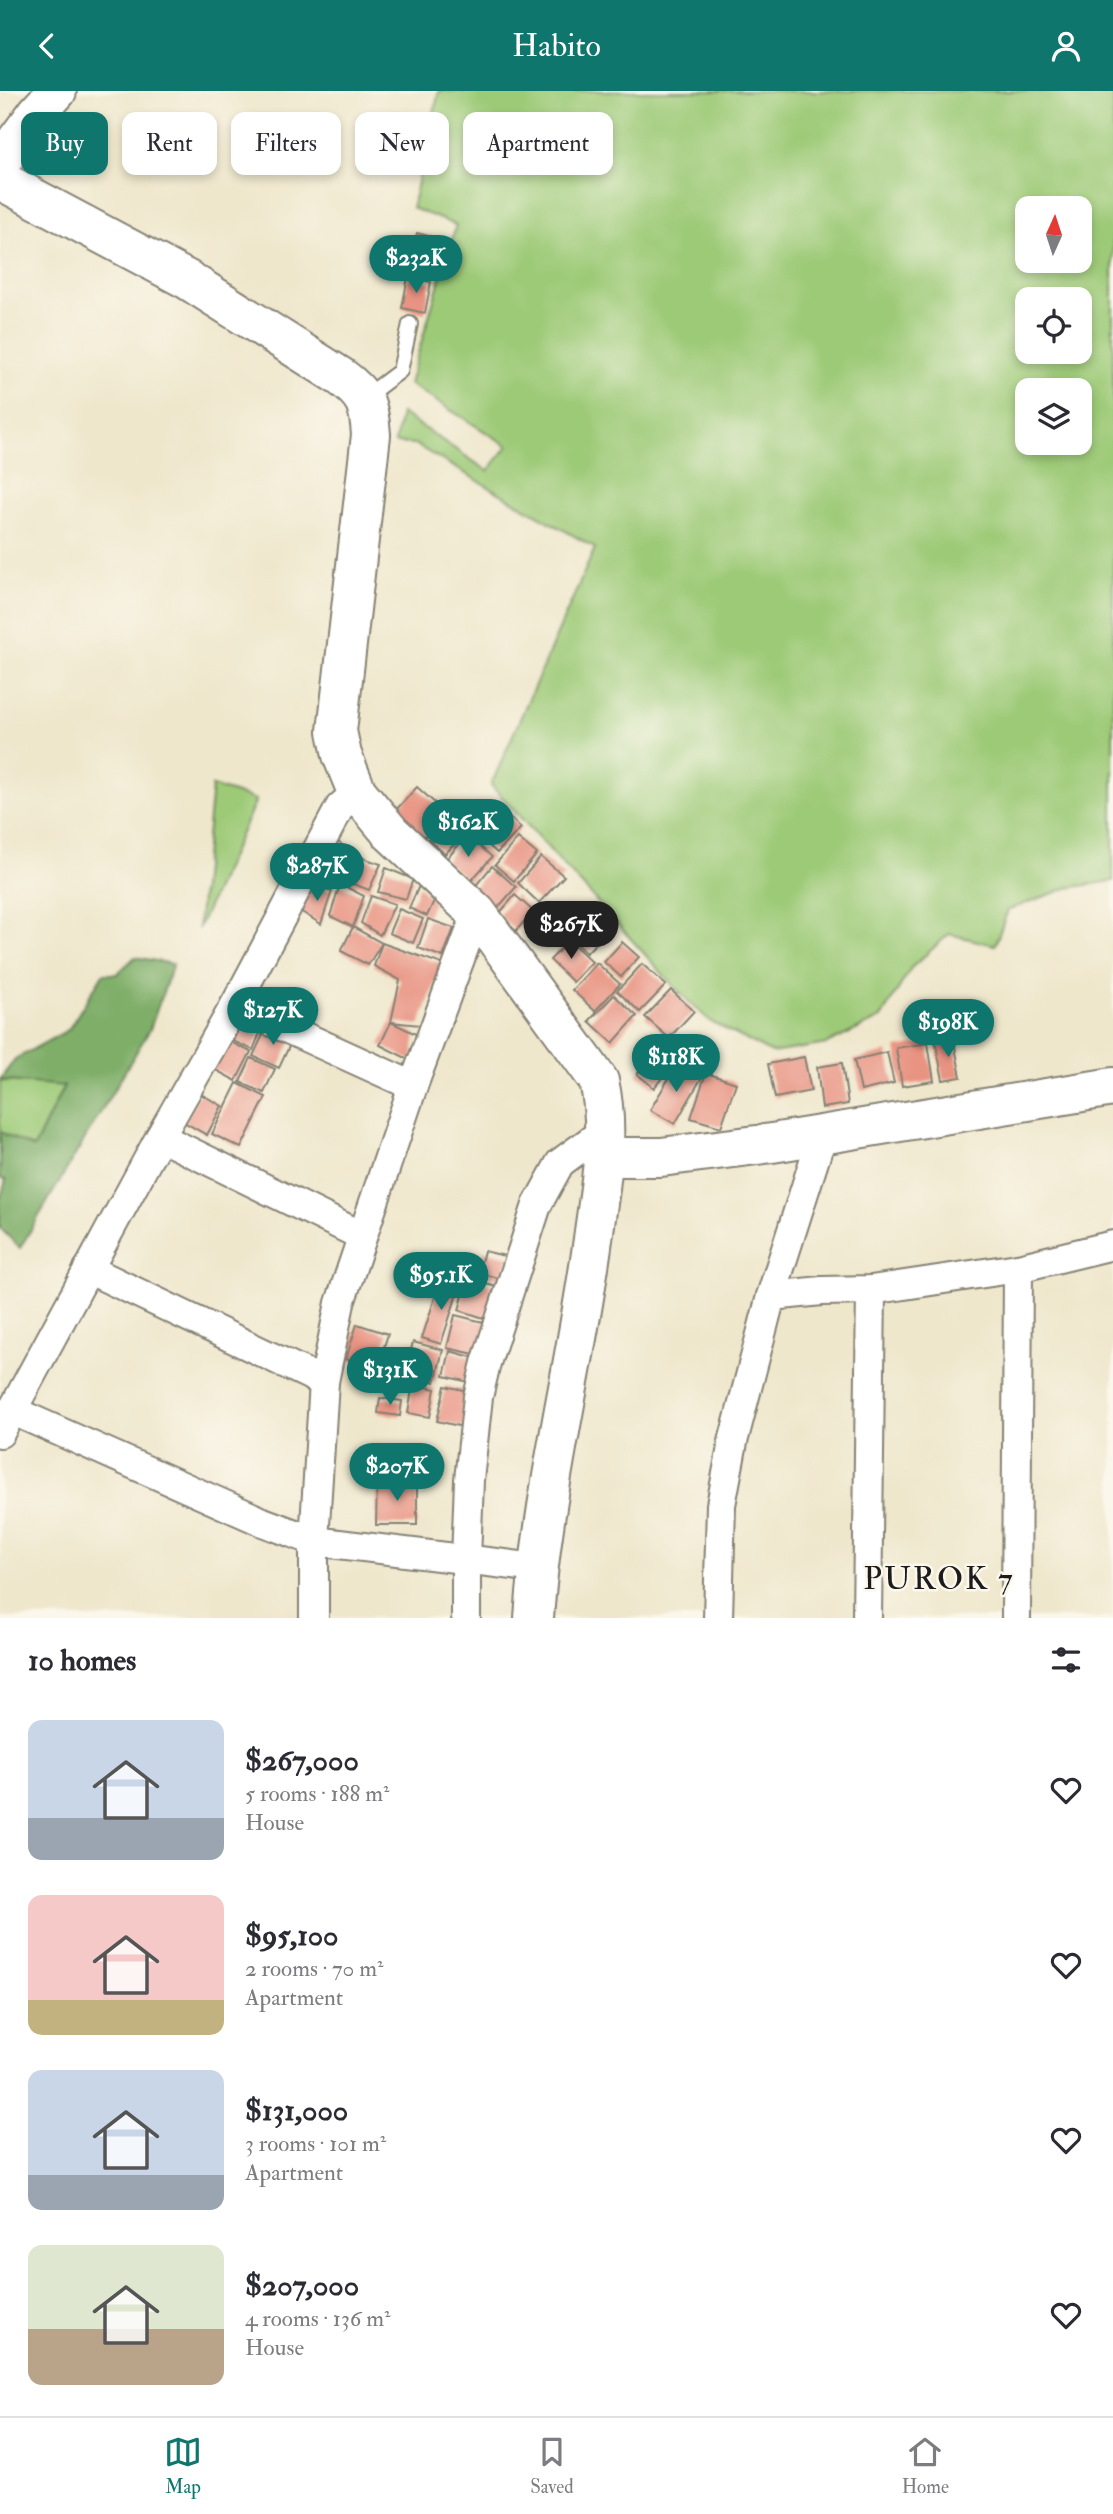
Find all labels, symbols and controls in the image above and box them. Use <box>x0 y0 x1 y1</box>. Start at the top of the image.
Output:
text: Habito <box>512 26 601 66</box>
icon: back <box>28 27 66 65</box>
icon: person <box>1047 27 1085 65</box>
chip: Buy <box>21 112 108 175</box>
chip: Rent <box>122 112 217 175</box>
chip: Filters <box>231 112 341 175</box>
chip: New <box>355 112 449 175</box>
chip: Apartment <box>463 112 613 175</box>
north arrow <box>1015 196 1092 273</box>
map controls <box>1015 196 1092 455</box>
pin: $232K <box>367 235 465 295</box>
text: $232K <box>385 243 447 272</box>
button: locate <box>1015 287 1092 364</box>
button: layers <box>1015 378 1092 455</box>
pin: $162K <box>419 799 517 859</box>
text: $162K <box>438 807 498 836</box>
pin: $287K <box>268 843 366 903</box>
text: $287K <box>286 851 348 880</box>
pin: $267K <box>522 901 620 961</box>
text: $267K <box>540 909 602 938</box>
pin: $127K <box>224 988 322 1047</box>
text: $127K <box>243 995 303 1024</box>
pin: $198K <box>899 999 997 1059</box>
text: $198K <box>918 1007 978 1036</box>
pin: $118K <box>627 1035 725 1094</box>
text: $118K <box>648 1042 704 1071</box>
pin: $95.1K <box>384 1253 498 1312</box>
text: $95.1K <box>409 1260 473 1289</box>
pin: $131K <box>341 1347 439 1407</box>
text: $131K <box>363 1355 417 1384</box>
pin: $207K <box>348 1443 446 1503</box>
text: $207K <box>365 1451 429 1480</box>
district label: PUROK 7 <box>863 1559 1015 1599</box>
icon: filters <box>1047 1641 1085 1679</box>
text: 10 homes <box>28 1642 136 1679</box>
text: $267,000 <box>245 1742 359 1779</box>
icon: home <box>84 1748 168 1832</box>
icon: heart <box>1047 1771 1085 1809</box>
text: 5 rooms · 188 m² <box>245 1779 389 1808</box>
text: House <box>245 1808 304 1837</box>
text: $95,100 <box>245 1917 338 1954</box>
icon: home <box>84 1923 168 2007</box>
icon: heart <box>1047 1946 1085 1984</box>
text: 2 rooms · 70 m² <box>245 1954 384 1983</box>
text: Apartment <box>245 1983 343 2012</box>
text: $131,000 <box>245 2092 348 2129</box>
icon: home <box>84 2098 168 2182</box>
icon: heart <box>1047 2121 1085 2159</box>
text: 3 rooms · 101 m² <box>245 2129 386 2158</box>
text: Apartment <box>245 2158 343 2187</box>
text: $207,000 <box>245 2267 359 2304</box>
icon: home <box>84 2273 168 2357</box>
icon: heart <box>1047 2296 1085 2334</box>
text: 4 rooms · 136 m² <box>245 2304 391 2333</box>
text: House <box>245 2333 304 2362</box>
tab: Map <box>164 2433 202 2499</box>
tab: Saved <box>530 2433 574 2499</box>
tab: Home <box>902 2433 949 2499</box>

